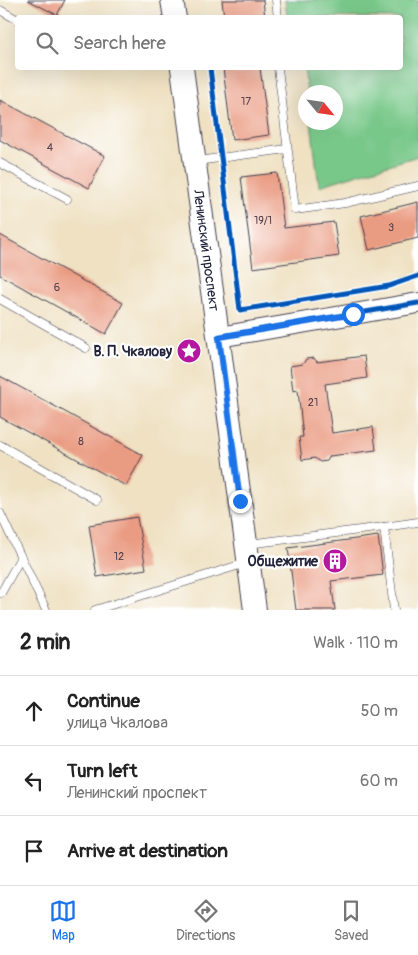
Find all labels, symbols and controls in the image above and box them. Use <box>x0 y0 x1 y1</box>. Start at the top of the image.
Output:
search box <box>15 15 403 70</box>
icon: search <box>33 29 61 57</box>
text: Search here <box>73 31 166 55</box>
north arrow <box>298 85 343 130</box>
house number: 17 <box>241 95 251 108</box>
house number: 4 <box>47 141 54 154</box>
street label: Ленинский проспект <box>190 187 223 312</box>
house number: 19/1 <box>254 214 272 227</box>
house number: 3 <box>388 221 394 234</box>
house number: 6 <box>54 281 60 294</box>
route start <box>342 303 365 326</box>
place icon: В. П. Чкалову <box>176 338 202 364</box>
place label: В. П. Чкалову <box>94 343 172 360</box>
house number: 21 <box>308 396 318 409</box>
house number: 8 <box>78 435 84 448</box>
route end <box>229 490 252 513</box>
building icon: Общежитие <box>322 548 348 574</box>
house number: 12 <box>114 550 124 563</box>
place label: Общежитие <box>248 553 319 570</box>
text: 2 min <box>20 629 70 656</box>
text: Walk · 110 m <box>313 633 398 653</box>
text: Continue <box>67 689 140 713</box>
icon: ahead <box>20 697 48 725</box>
text: 50 m <box>361 701 398 721</box>
text: улица Чкалова <box>67 713 168 733</box>
text: Turn left <box>67 759 137 783</box>
icon: left <box>20 767 48 795</box>
text: 60 m <box>360 771 398 791</box>
text: Ленинский проспект <box>67 783 207 803</box>
icon: arrive <box>20 837 48 865</box>
text: Arrive at destination <box>67 839 228 863</box>
tab: Map <box>49 897 77 944</box>
tab: Directions <box>176 897 235 944</box>
tab: Saved <box>334 897 369 944</box>

